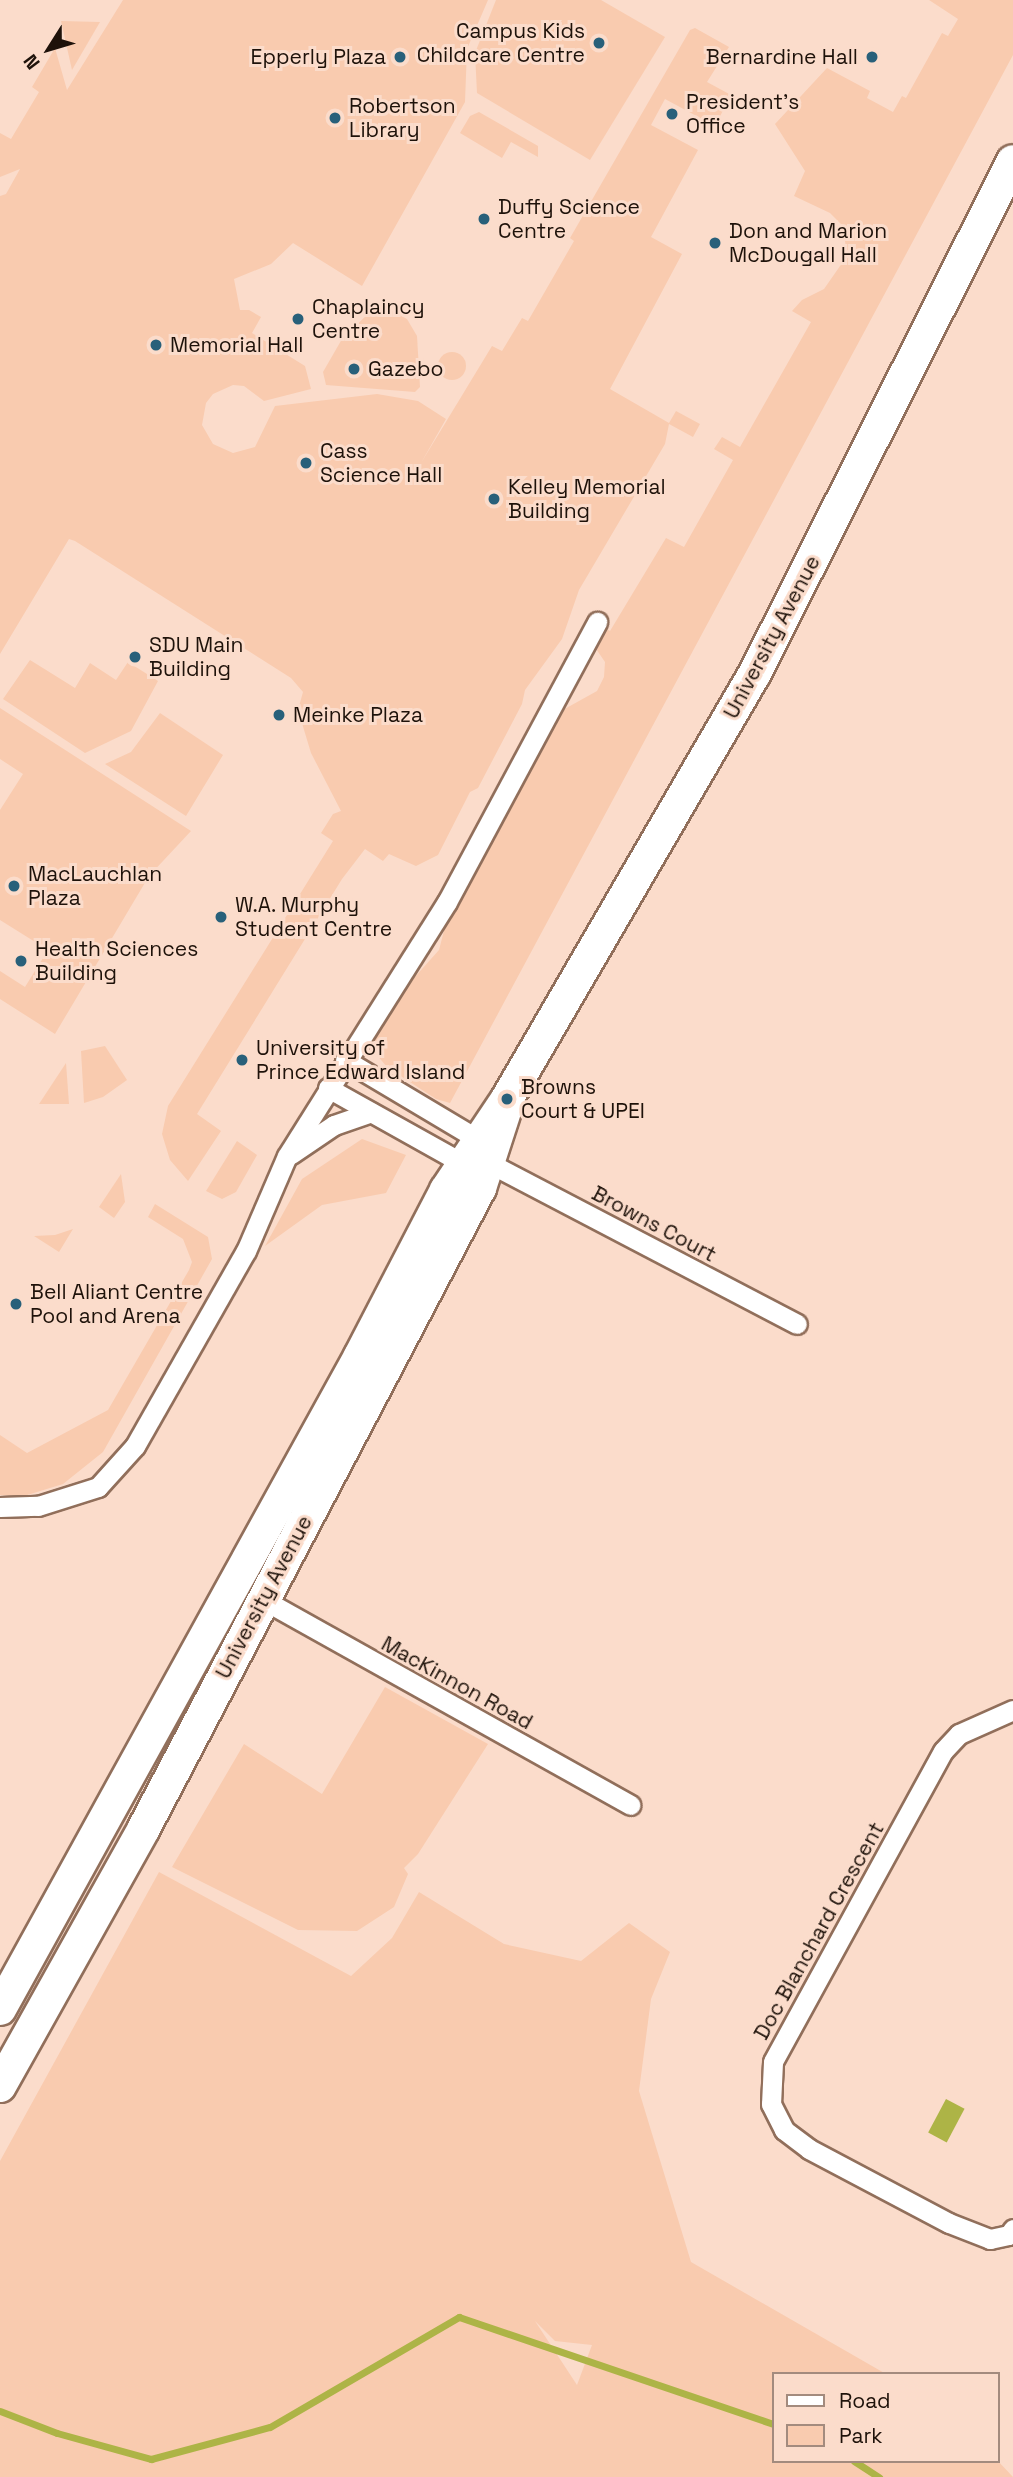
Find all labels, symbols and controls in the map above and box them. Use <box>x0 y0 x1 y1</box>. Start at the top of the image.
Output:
north arrow <box>14 14 84 84</box>
place label: Campus Kids Childcare Centre <box>417 18 585 68</box>
marker: Campus Kids Childcare Centre <box>591 35 607 51</box>
place label: Epperly Plaza <box>251 44 386 70</box>
place label: Bernardine Hall <box>706 44 858 70</box>
text: N <box>18 49 46 75</box>
marker: Epperly Plaza <box>392 49 408 65</box>
marker: Bernardine Hall <box>864 49 880 65</box>
place label: President's Office <box>686 89 799 139</box>
place label: Robertson Library <box>349 93 456 143</box>
marker: President's Office <box>664 106 680 122</box>
marker: Robertson Library <box>327 110 343 126</box>
place label: Duffy Science Centre <box>498 194 640 244</box>
marker: Duffy Science Centre <box>476 211 492 227</box>
place label: Don and Marion McDougall Hall <box>729 218 887 268</box>
marker: Don and Marion McDougall Hall <box>707 235 723 251</box>
place label: Chaplaincy Centre <box>312 294 425 344</box>
marker: Chaplaincy Centre <box>290 311 306 327</box>
place label: Memorial Hall <box>170 332 303 358</box>
marker: Memorial Hall <box>148 337 164 353</box>
place label: Gazebo <box>368 356 443 382</box>
marker: Gazebo <box>346 361 362 377</box>
place label: Cass Science Hall <box>320 438 442 488</box>
marker: Cass Science Hall <box>298 455 314 471</box>
place label: Kelley Memorial Building <box>508 474 666 524</box>
marker: Kelley Memorial Building <box>486 491 502 507</box>
street label: University Avenue <box>718 551 826 723</box>
place label: SDU Main Building <box>149 632 243 682</box>
marker: SDU Main Building <box>127 649 143 665</box>
place label: Meinke Plaza <box>293 702 423 728</box>
marker: Meinke Plaza <box>271 707 287 723</box>
place label: MacLauchlan Plaza <box>28 861 162 911</box>
marker: MacLauchlan Plaza <box>6 878 22 894</box>
place label: W.A. Murphy Student Centre <box>235 892 392 942</box>
marker: W.A. Murphy Student Centre <box>213 909 229 925</box>
place label: Health Sciences Building <box>35 936 198 986</box>
marker: Health Sciences Building <box>13 953 29 969</box>
place label: University of Prince Edward Island <box>256 1035 465 1085</box>
marker: University of Prince Edward Island <box>234 1052 250 1068</box>
place label: Browns Court & UPEI <box>521 1074 645 1124</box>
marker: Browns Court & UPEI <box>499 1091 515 1107</box>
street label: Browns Court <box>587 1181 721 1267</box>
place label: Bell Aliant Centre Pool and Arena <box>30 1279 203 1329</box>
marker: Bell Aliant Centre Pool and Arena <box>8 1296 24 1312</box>
street label: University Avenue <box>210 1511 318 1683</box>
street label: MacKinnon Road <box>377 1631 537 1735</box>
street label: Doc Blanchard Crescent <box>749 1818 889 2044</box>
legend <box>772 2372 999 2463</box>
text: Road <box>839 2387 891 2414</box>
text: Park <box>839 2422 883 2449</box>

